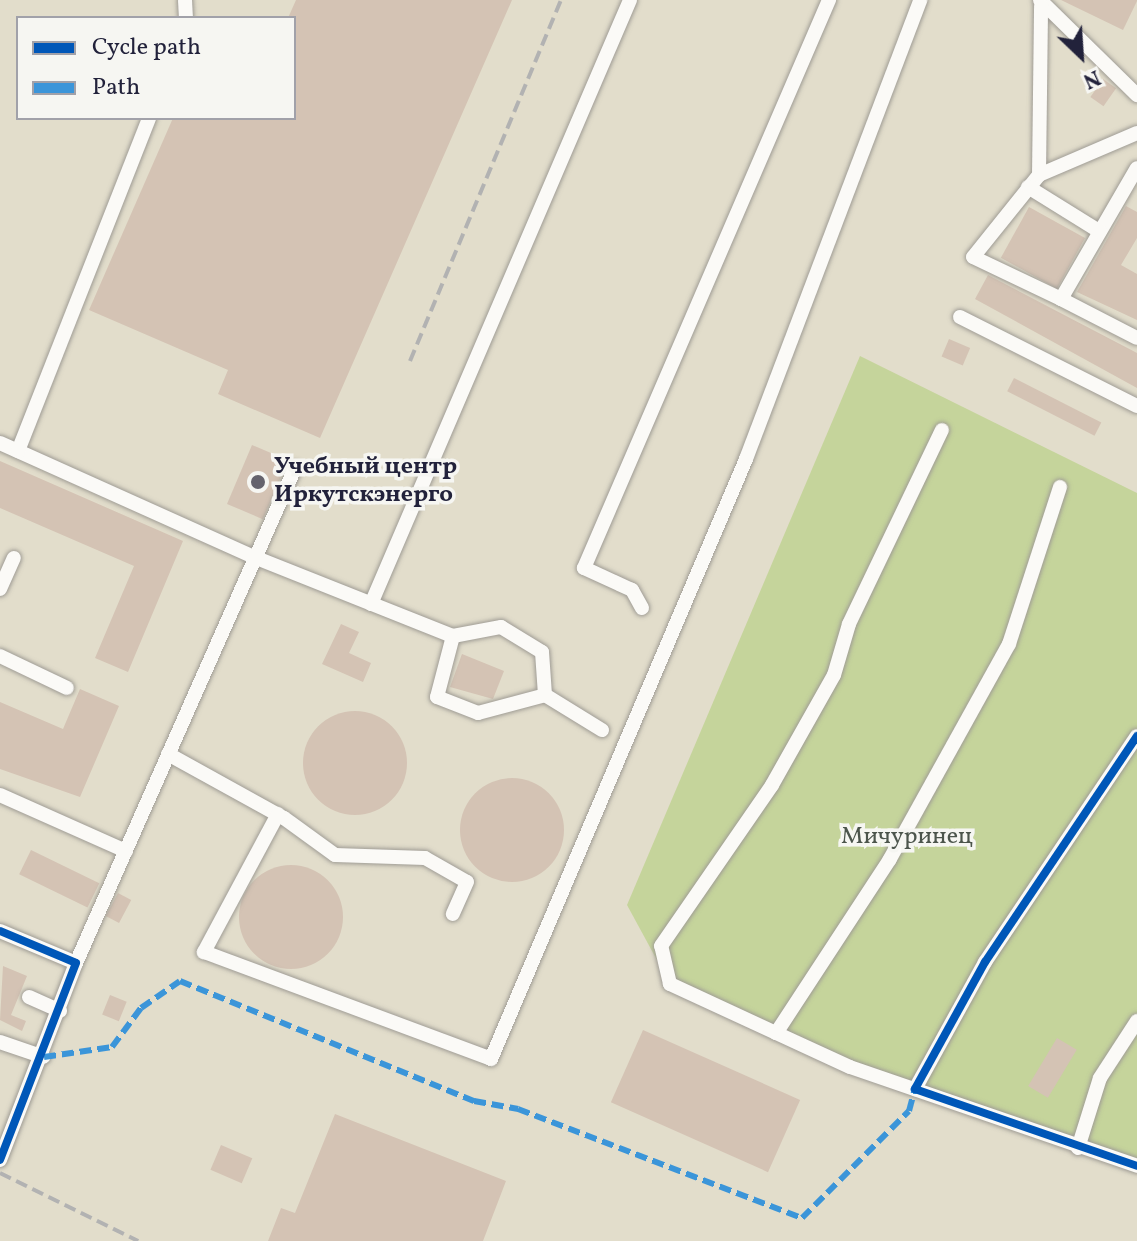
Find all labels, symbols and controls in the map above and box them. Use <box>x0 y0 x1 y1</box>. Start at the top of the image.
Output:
legend <box>16 16 296 120</box>
north arrow <box>1041 16 1121 96</box>
text: Cycle path <box>92 31 201 65</box>
text: N <box>1078 61 1105 96</box>
text: Path <box>92 71 140 105</box>
place label: Учебный центр Иркутскэнерго <box>274 454 457 510</box>
marker: Учебный центр Иркутскэнерго <box>249 473 267 491</box>
park label: Мичуринец <box>841 824 973 852</box>

